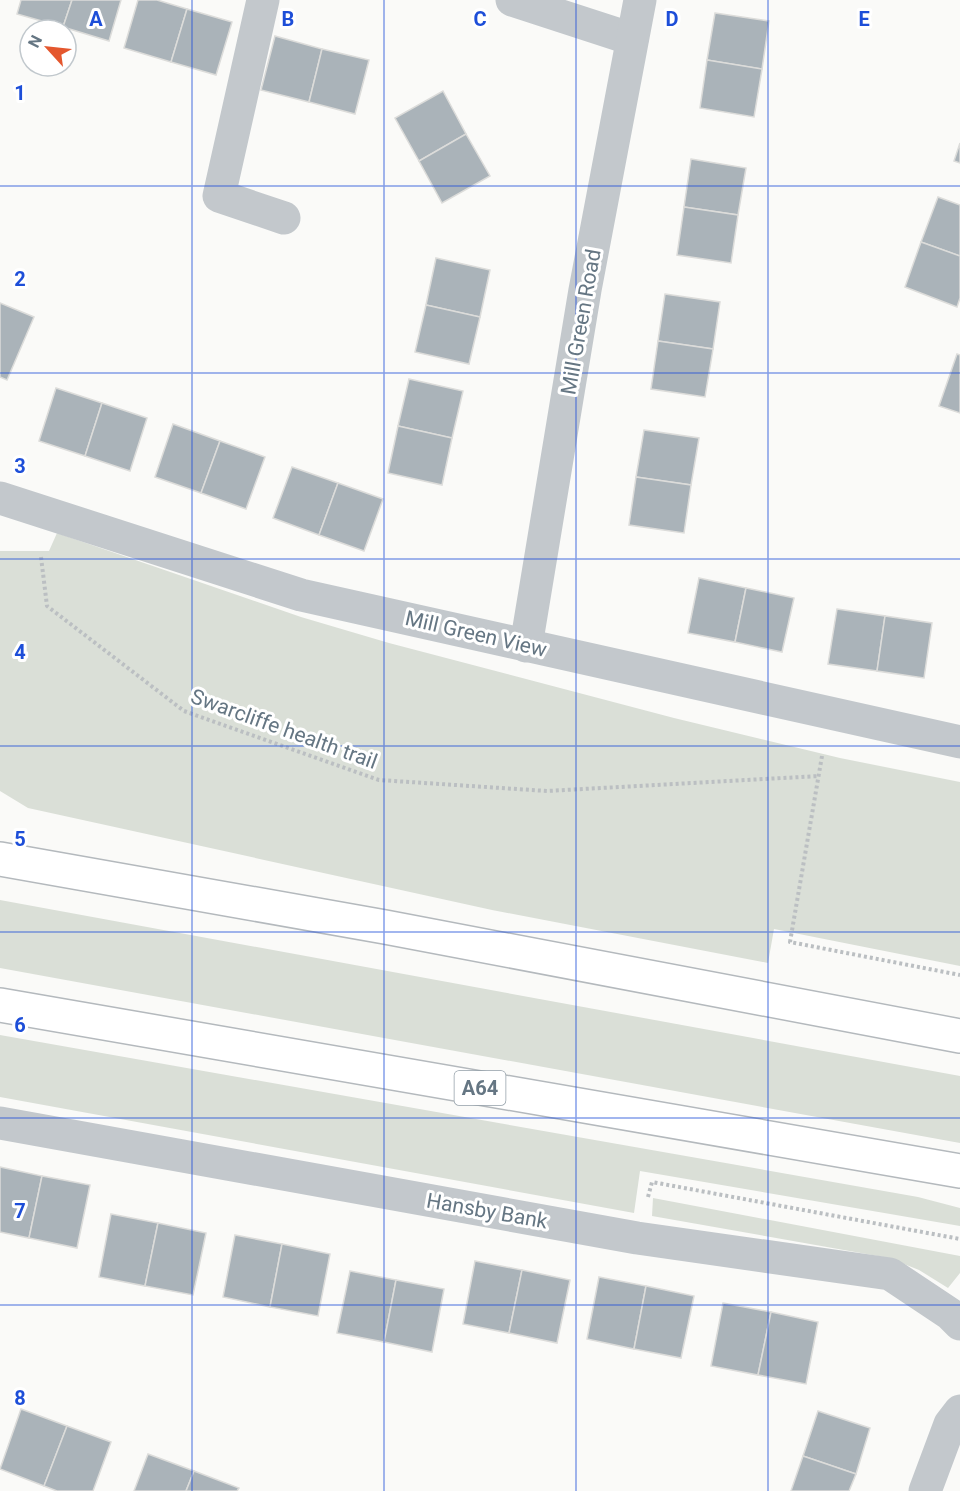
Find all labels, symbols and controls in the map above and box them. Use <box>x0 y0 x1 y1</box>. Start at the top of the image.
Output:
text: A <box>89 7 103 31</box>
text: B <box>282 7 294 31</box>
text: C <box>473 7 487 31</box>
text: D <box>666 7 679 31</box>
text: E <box>858 7 870 31</box>
north arrow <box>18 18 78 78</box>
text: N <box>24 32 46 51</box>
text: 1 <box>14 81 26 105</box>
street label: Mill Green Road <box>556 247 606 397</box>
text: 2 <box>14 267 26 291</box>
text: 3 <box>14 454 26 478</box>
street label: Mill Green View <box>403 606 549 662</box>
text: 4 <box>14 640 26 664</box>
street label: Swarcliffe health trail <box>188 684 380 774</box>
text: 5 <box>14 827 26 851</box>
text: 6 <box>14 1013 26 1037</box>
road number: A64 <box>454 1071 506 1105</box>
street label: Hansby Bank <box>425 1189 550 1234</box>
text: 7 <box>14 1199 26 1223</box>
text: 8 <box>14 1386 26 1410</box>

